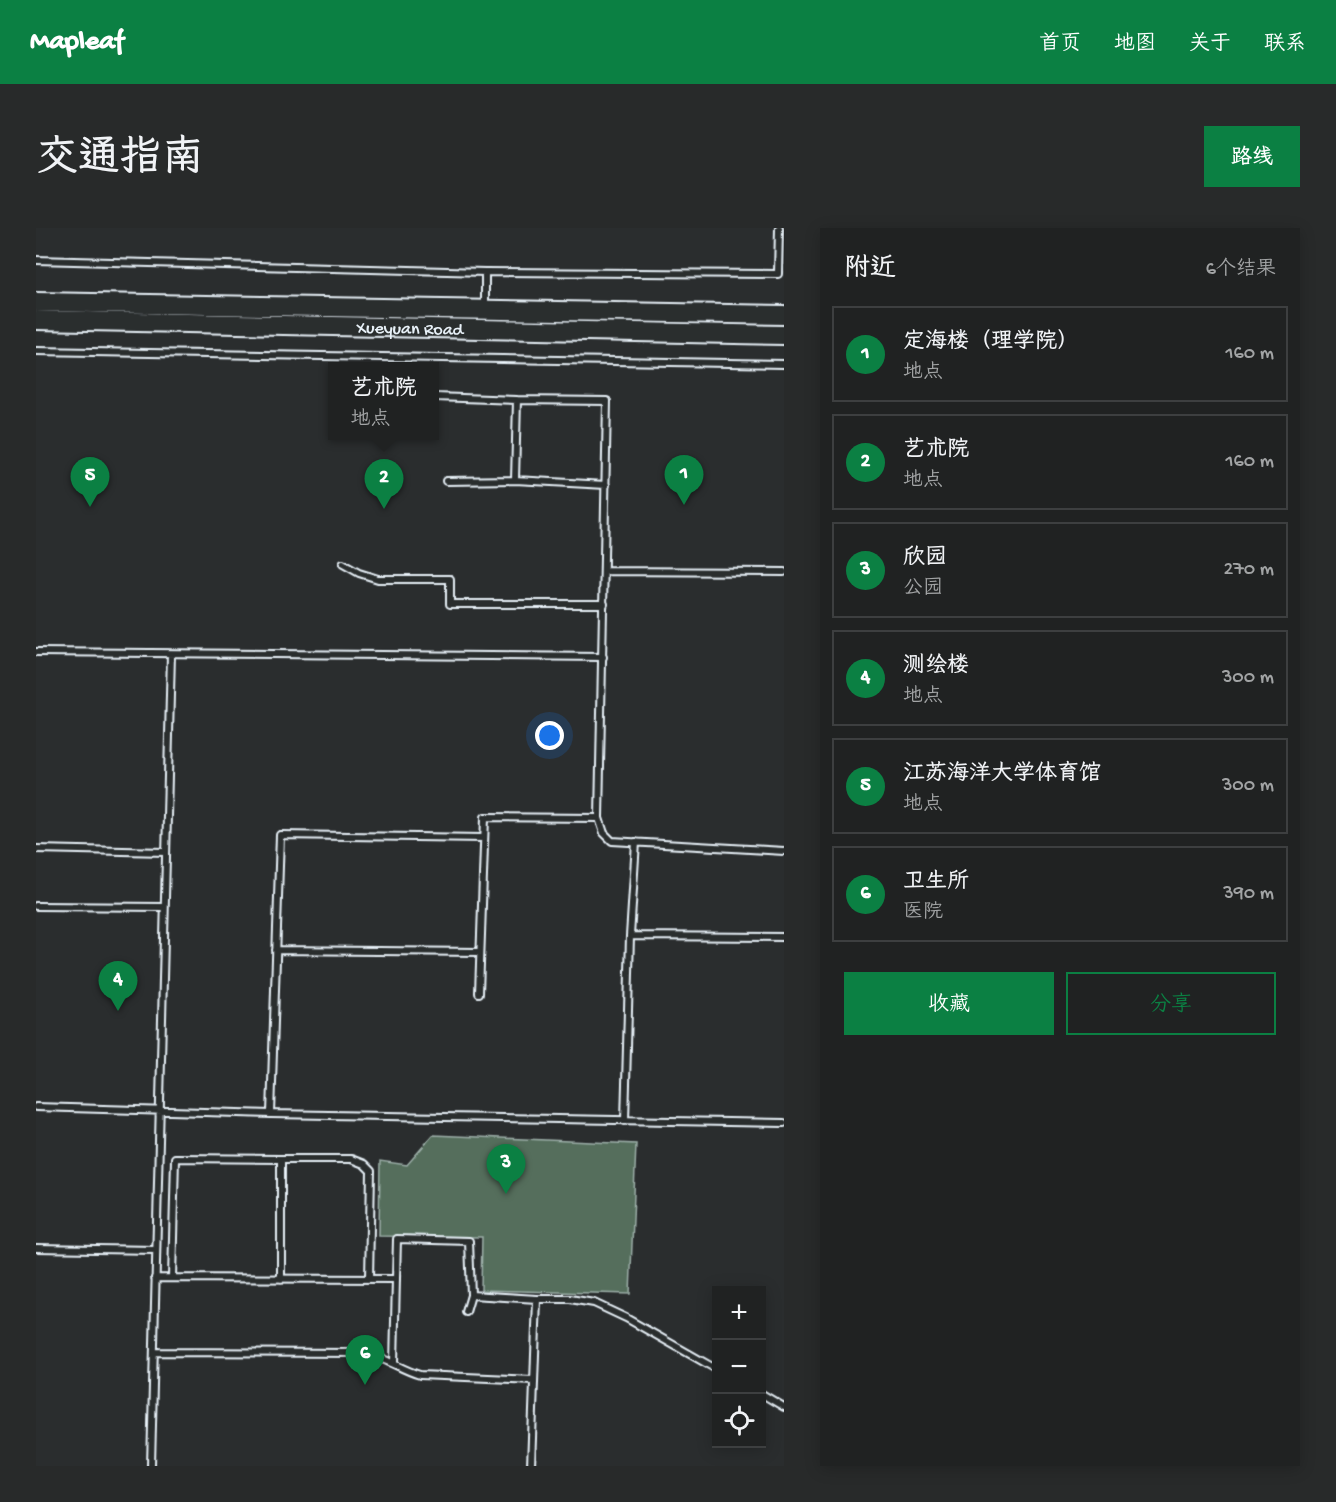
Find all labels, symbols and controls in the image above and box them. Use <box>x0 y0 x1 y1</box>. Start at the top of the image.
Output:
text: Mapleaf <box>30 26 124 59</box>
text: 首页 <box>1039 33 1081 58</box>
text: 地图 <box>1114 33 1156 58</box>
text: 关于 <box>1189 33 1231 58</box>
text: 联系 <box>1264 33 1306 58</box>
button: 路线 <box>1204 126 1300 187</box>
text: 交通指南 <box>36 137 204 186</box>
text: 附近 <box>844 255 896 286</box>
text: 6个结果 <box>1206 259 1276 282</box>
street label: Xueyuan Road <box>355 318 465 342</box>
text: 定海楼（理学院） <box>903 330 1079 356</box>
text: 1 <box>861 343 870 366</box>
text: 160 m <box>1225 343 1274 366</box>
popup <box>328 362 439 440</box>
text: 地点 <box>903 362 943 385</box>
text: 艺术院 <box>350 377 417 403</box>
text: 地点 <box>350 409 390 432</box>
text: 艺术院 <box>903 438 969 464</box>
text: 2 <box>861 451 870 474</box>
text: 160 m <box>1225 451 1274 474</box>
pin: 1 <box>664 456 704 505</box>
pin: 5 <box>70 458 110 507</box>
pin: 2 <box>364 460 404 509</box>
text: 地点 <box>903 470 943 493</box>
text: 欣园 <box>903 546 947 572</box>
text: 3 <box>860 559 871 582</box>
text: 270 m <box>1224 559 1274 582</box>
text: 公园 <box>903 578 943 601</box>
text: 测绘楼 <box>903 654 969 680</box>
text: 4 <box>861 667 870 690</box>
text: 300 m <box>1222 667 1274 690</box>
text: 地点 <box>903 686 943 709</box>
your location <box>535 721 564 750</box>
text: 江苏海洋大学体育馆 <box>903 762 1101 788</box>
text: 5 <box>860 775 871 798</box>
text: 300 m <box>1222 775 1274 798</box>
text: 地点 <box>903 794 943 817</box>
text: 卫生所 <box>903 870 969 896</box>
text: 6 <box>860 883 871 906</box>
text: 390 m <box>1223 883 1274 906</box>
text: 医院 <box>903 902 943 925</box>
pin: 4 <box>98 962 137 1011</box>
button: 收藏 <box>844 972 1054 1035</box>
button: 分享 <box>1066 972 1276 1035</box>
pin: 3 <box>486 1144 526 1194</box>
map controls <box>712 1286 766 1448</box>
button: + <box>712 1286 766 1340</box>
pin: 6 <box>346 1336 384 1385</box>
button: − <box>712 1340 766 1394</box>
button: locate <box>712 1394 766 1448</box>

